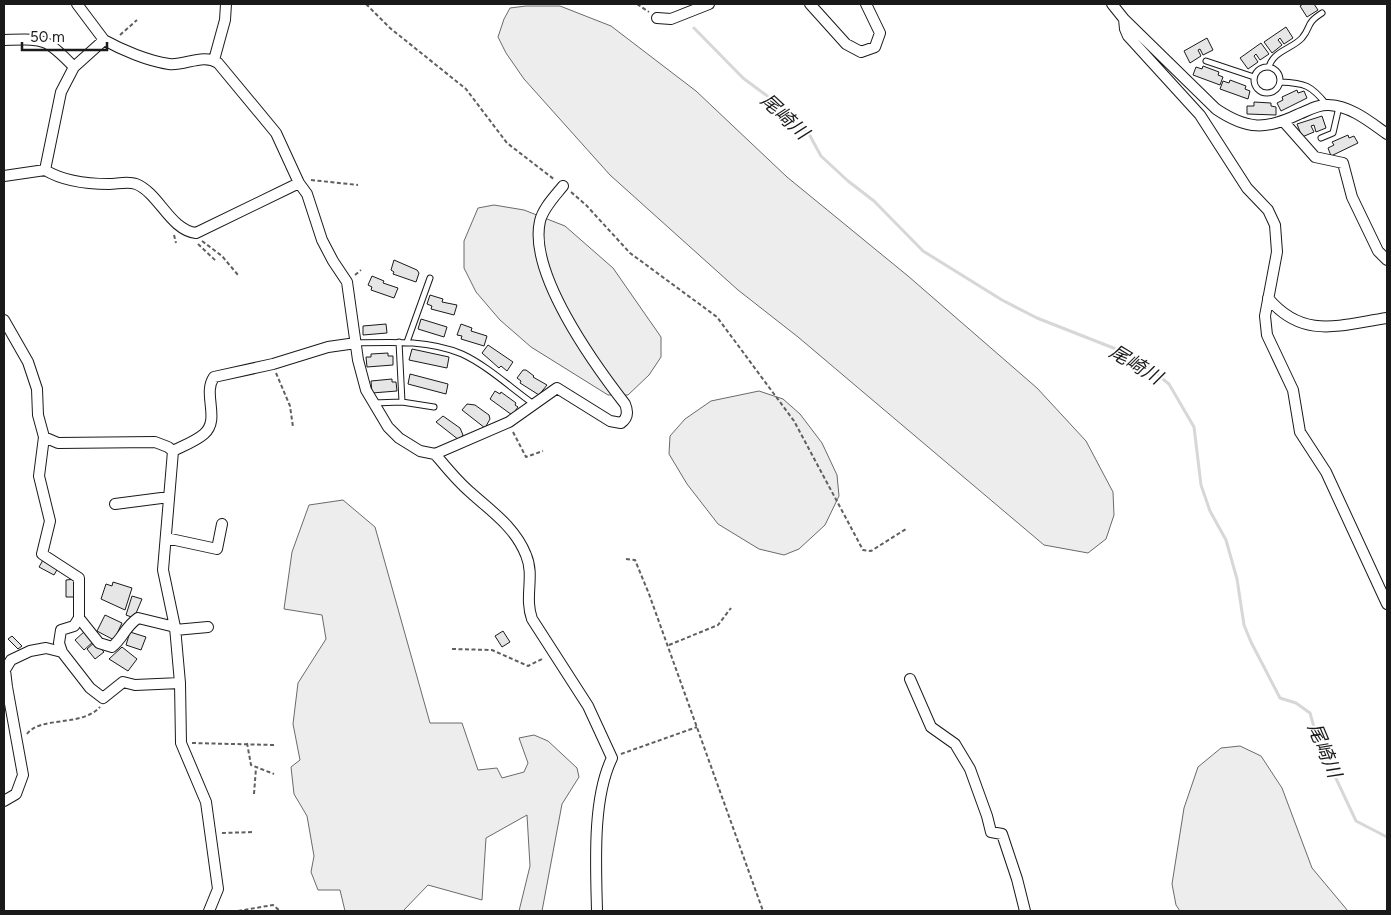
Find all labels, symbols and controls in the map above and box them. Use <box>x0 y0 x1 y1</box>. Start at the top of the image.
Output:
scale bar <box>22 20 108 52</box>
text: 50 m <box>30 28 65 46</box>
water label: 尾崎川 <box>756 89 815 146</box>
water label: 尾崎川 <box>1105 340 1168 390</box>
water label: 尾崎川 <box>1303 719 1347 783</box>

